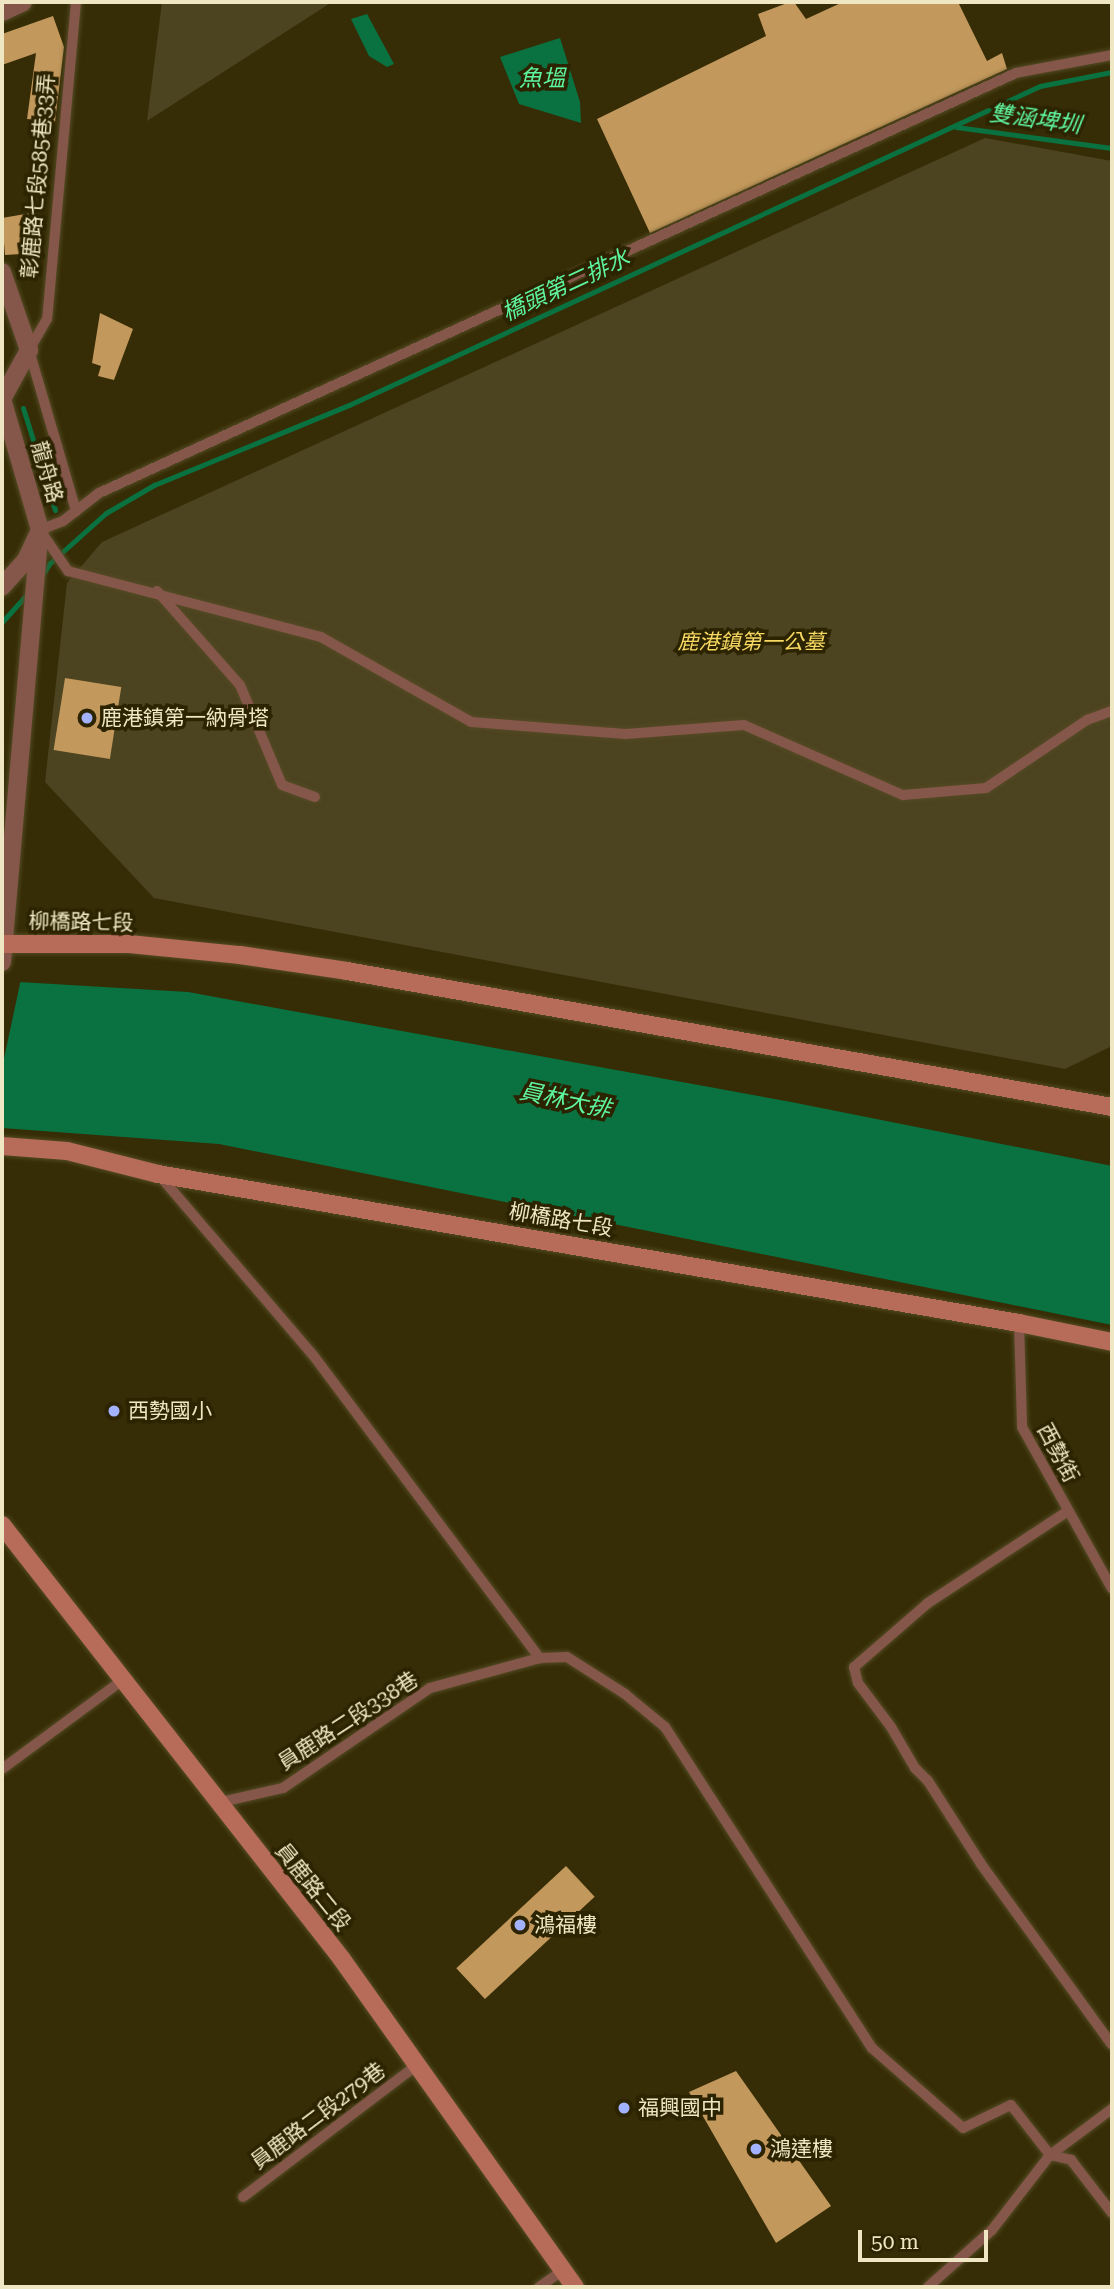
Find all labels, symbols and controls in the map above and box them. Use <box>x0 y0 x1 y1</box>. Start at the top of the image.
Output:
water label: 魚塭 <box>519 65 565 93</box>
street label: 彰鹿路七段585巷33弄 <box>16 72 60 280</box>
water label: 雙涵埤圳 <box>988 100 1082 140</box>
water label: 橋頭第二排水 <box>498 244 634 328</box>
street label: 龍舟路 <box>26 438 68 506</box>
park label: 鹿港鎮第一公墓 <box>678 629 824 655</box>
place label: 鹿港鎮第一納骨塔 <box>101 705 269 731</box>
marker: 鹿港鎮第一納骨塔 <box>79 710 95 726</box>
street label: 柳橋路七段 <box>28 908 134 936</box>
water label: 員林大排 <box>517 1078 613 1124</box>
street label: 柳橋路七段 <box>507 1198 615 1242</box>
place label: 西勢國小 <box>128 1398 212 1424</box>
marker: 西勢國小 <box>106 1403 122 1419</box>
street label: 西勢街 <box>1032 1419 1084 1487</box>
street label: 員鹿路二段338巷 <box>274 1667 422 1775</box>
street label: 員鹿路二段 <box>270 1838 356 1936</box>
place label: 鴻福樓 <box>534 1912 597 1938</box>
marker: 鴻福樓 <box>512 1917 528 1933</box>
street label: 員鹿路二段279巷 <box>246 2057 390 2175</box>
place label: 福興國中 <box>638 2095 722 2121</box>
marker: 福興國中 <box>616 2100 632 2116</box>
place label: 鴻達樓 <box>770 2136 833 2162</box>
marker: 鴻達樓 <box>748 2141 764 2157</box>
scale bar <box>862 2216 992 2260</box>
text: 50 m <box>871 2230 919 2254</box>

